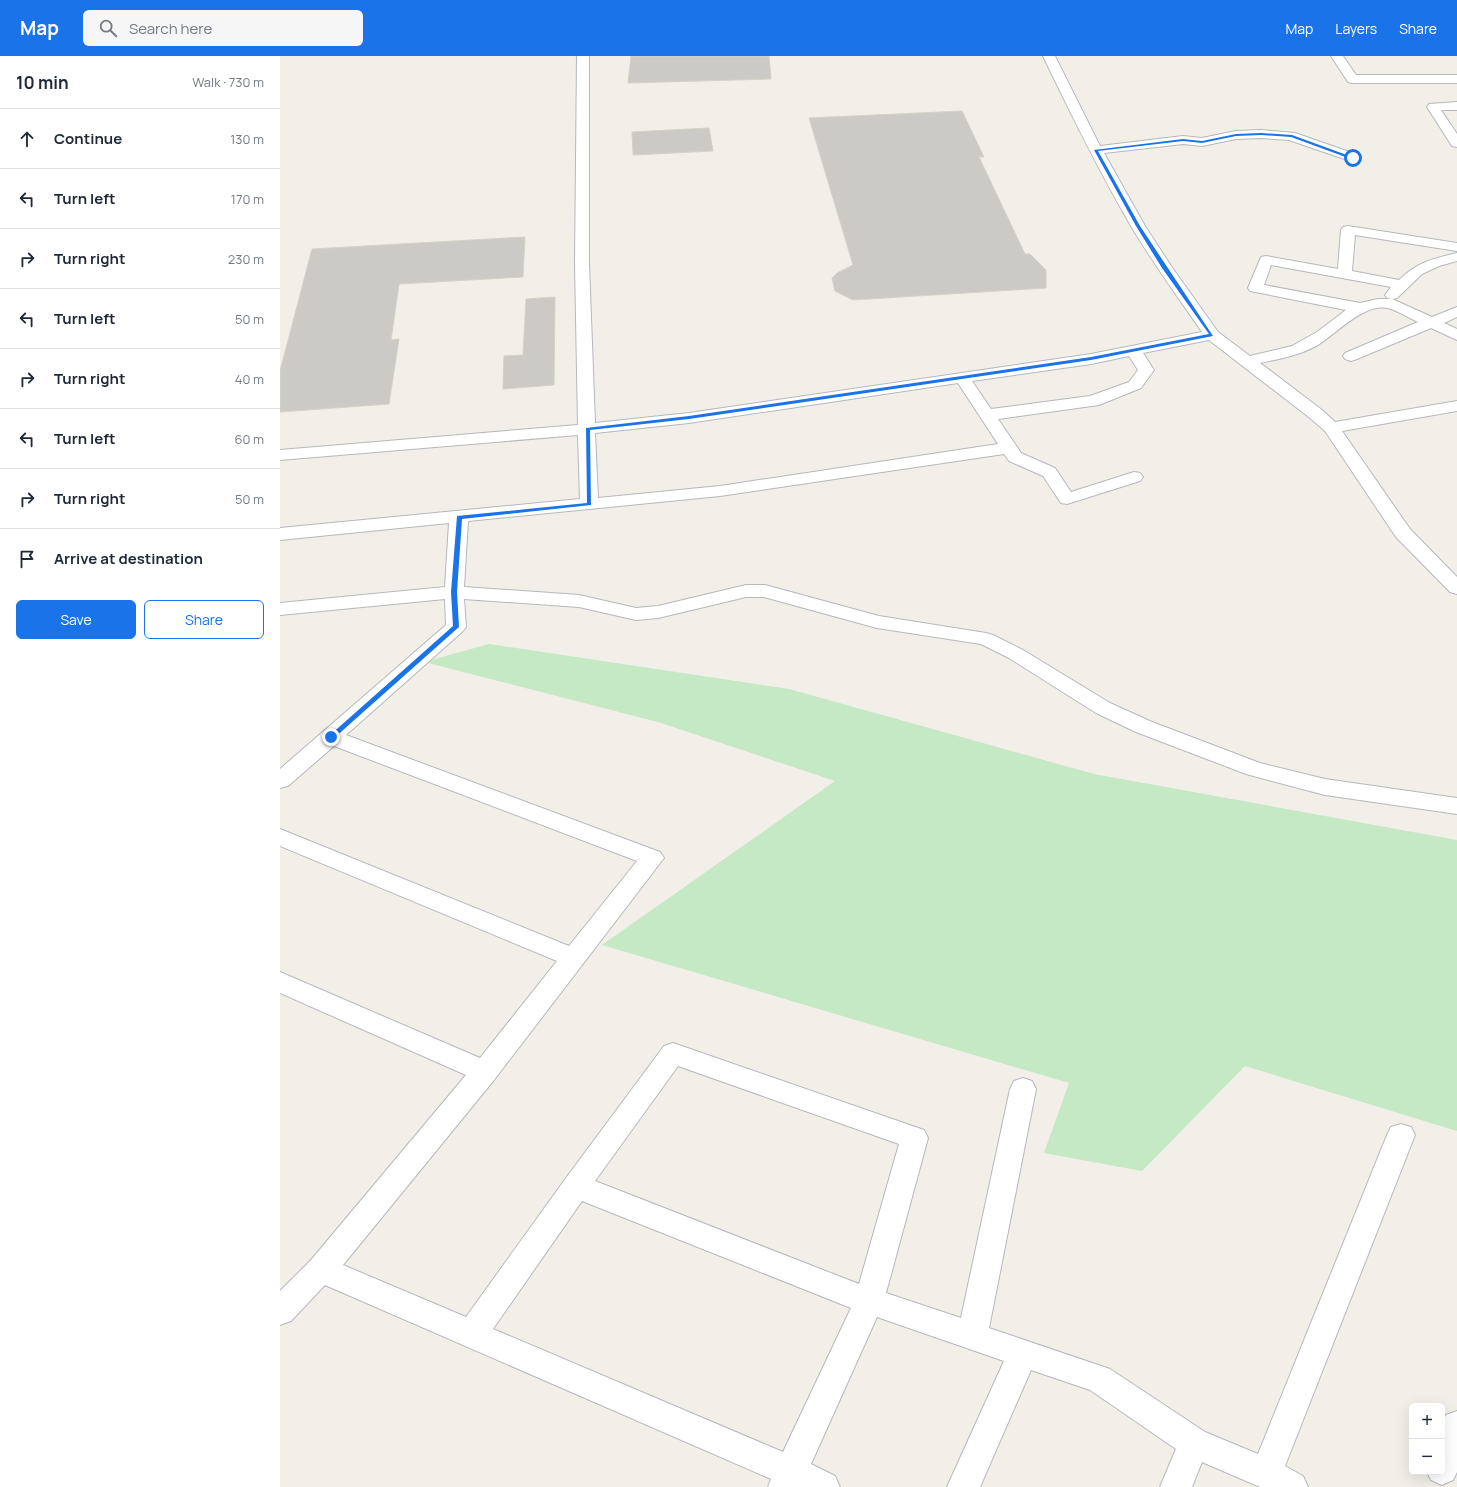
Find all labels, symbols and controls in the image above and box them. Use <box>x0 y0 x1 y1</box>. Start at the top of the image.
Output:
search box <box>83 10 363 46</box>
text: Map <box>20 15 59 41</box>
icon: search <box>97 17 119 39</box>
text: Search here <box>129 18 212 39</box>
text: Map <box>1285 19 1313 38</box>
text: Layers <box>1335 19 1377 38</box>
text: Share <box>1399 19 1437 38</box>
text: 10 min <box>16 71 69 94</box>
text: Walk · 730 m <box>192 73 264 91</box>
icon: ahead <box>16 128 38 150</box>
text: Continue <box>54 128 122 149</box>
text: 130 m <box>230 130 264 148</box>
route start <box>1344 149 1362 167</box>
icon: left <box>16 188 38 210</box>
text: Turn left <box>54 188 116 209</box>
text: 170 m <box>231 190 264 208</box>
icon: right <box>16 248 38 270</box>
text: Turn right <box>54 248 125 269</box>
text: 230 m <box>228 250 264 268</box>
icon: left <box>16 308 38 330</box>
text: Turn left <box>54 308 116 329</box>
text: 50 m <box>235 310 264 328</box>
icon: right <box>16 368 38 390</box>
text: Turn right <box>54 368 125 389</box>
text: 40 m <box>235 370 264 388</box>
icon: left <box>16 428 38 450</box>
text: Turn left <box>54 428 116 449</box>
text: 60 m <box>234 430 264 448</box>
icon: right <box>16 488 38 510</box>
text: Turn right <box>54 488 125 509</box>
text: 50 m <box>235 490 264 508</box>
icon: arrive <box>16 548 38 570</box>
text: Arrive at destination <box>54 548 203 569</box>
button: Save <box>16 600 136 639</box>
button: Share <box>144 600 264 639</box>
route end <box>322 728 340 746</box>
map controls <box>1409 1403 1445 1475</box>
button: + <box>1409 1403 1445 1439</box>
button: − <box>1409 1439 1445 1475</box>

